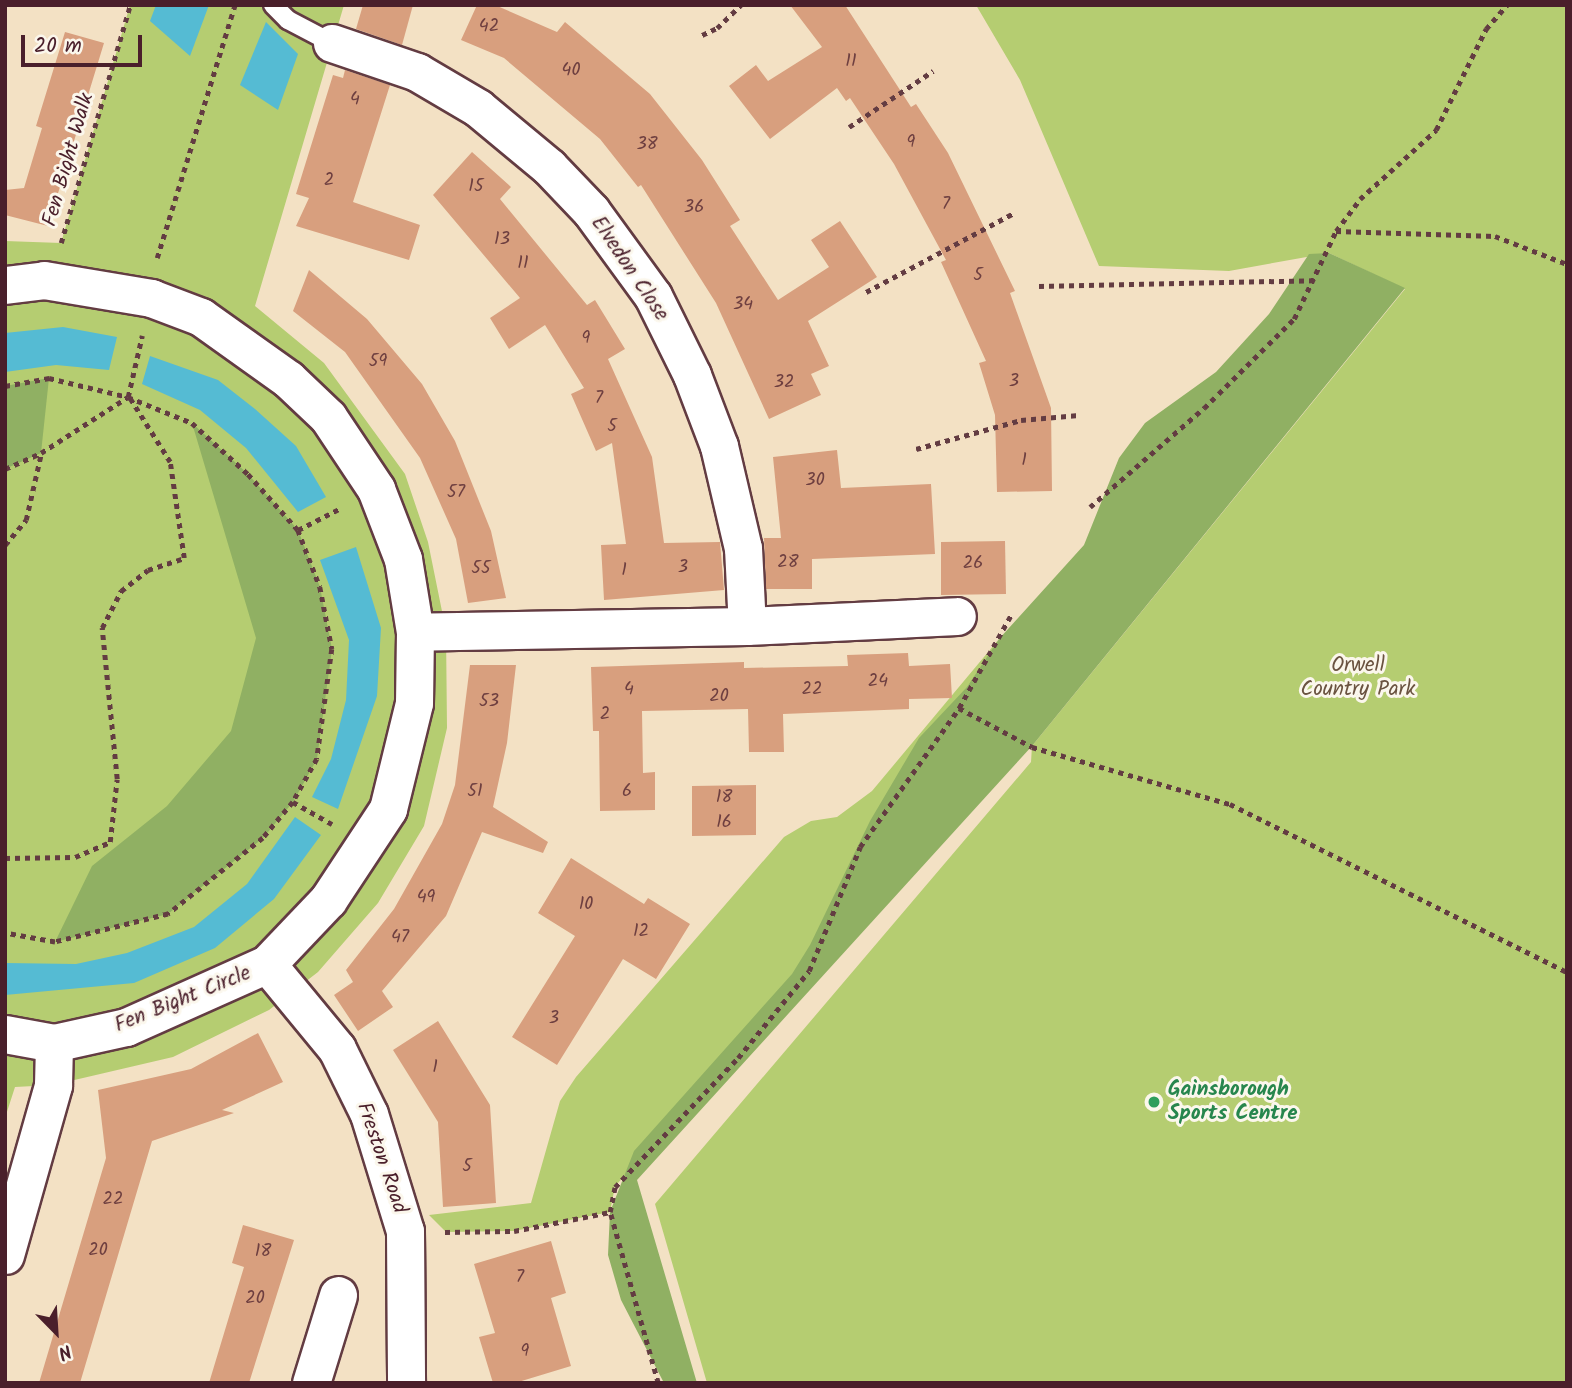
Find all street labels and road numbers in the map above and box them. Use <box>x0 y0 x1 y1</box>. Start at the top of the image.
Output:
street label: Fen Bight Walk <box>38 90 100 230</box>
street label: Elvedon Close <box>585 212 673 326</box>
street label: Fen Bight Circle <box>111 961 255 1039</box>
street label: Freston Road <box>350 1099 412 1217</box>

